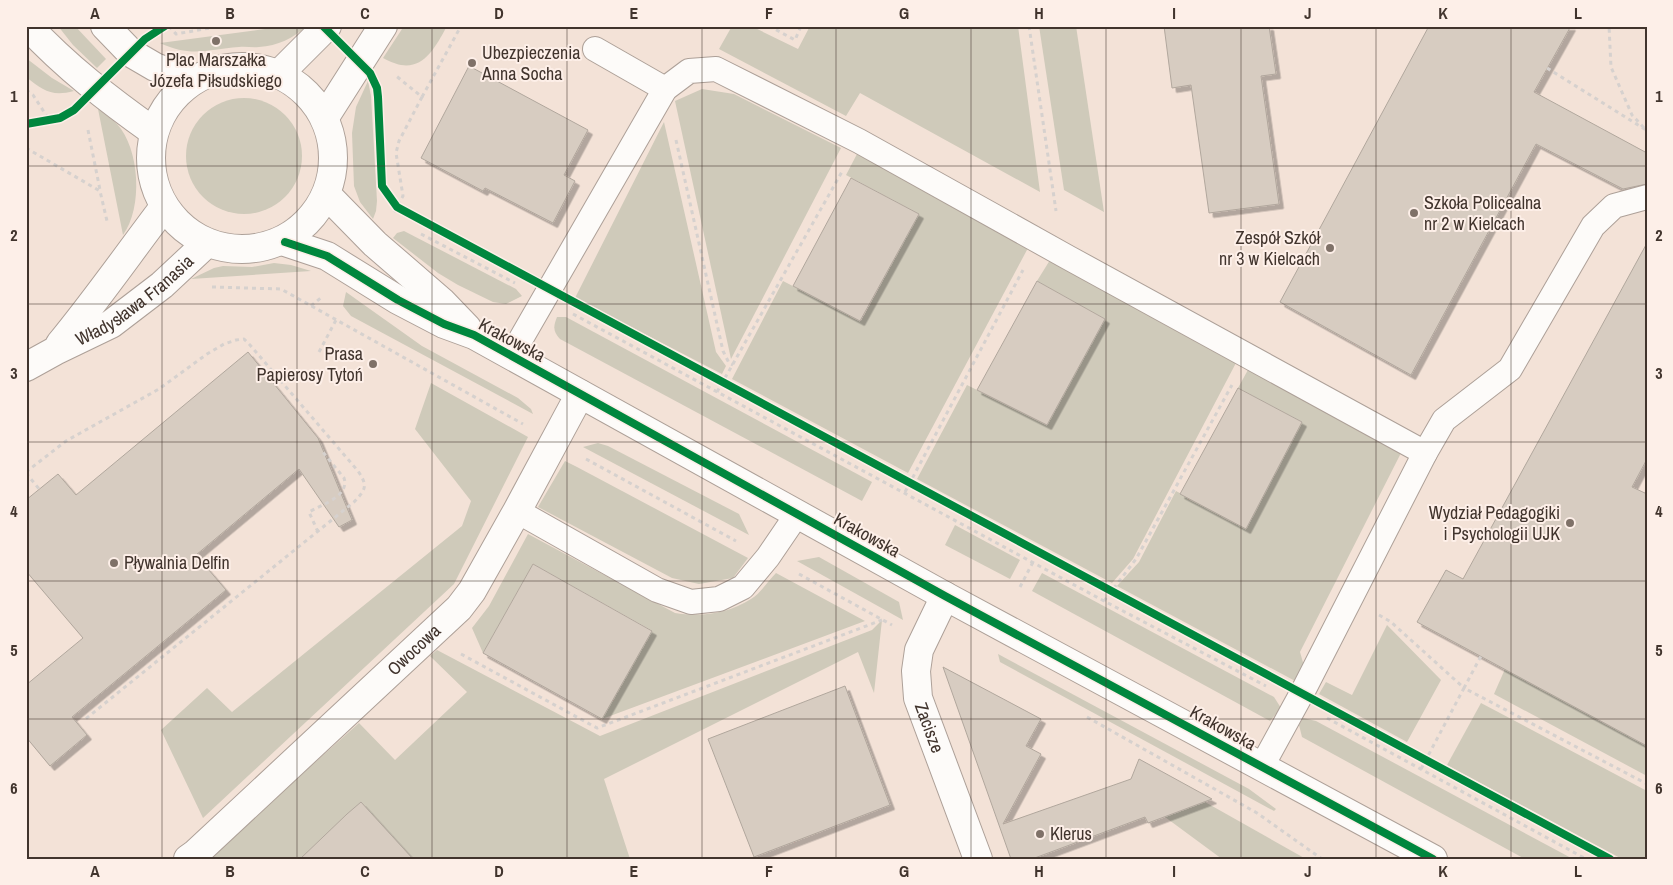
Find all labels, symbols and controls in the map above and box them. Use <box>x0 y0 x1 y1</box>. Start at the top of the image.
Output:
text: A <box>90 2 100 24</box>
text: B <box>225 2 235 24</box>
text: C <box>360 2 370 24</box>
text: D <box>494 2 504 24</box>
text: E <box>630 2 639 24</box>
text: F <box>765 2 773 24</box>
text: G <box>899 2 909 24</box>
text: H <box>1034 2 1044 24</box>
text: I <box>1172 2 1176 24</box>
text: J <box>1304 2 1312 24</box>
text: K <box>1438 2 1448 24</box>
text: L <box>1574 2 1582 24</box>
marker: Plac Marszałka Józefa Piłsudskiego <box>210 35 222 47</box>
place label: Ubezpieczenia Anna Socha <box>481 40 580 86</box>
place label: Plac Marszałka Józefa Piłsudskiego <box>150 47 282 93</box>
marker: Ubezpieczenia Anna Socha <box>466 57 478 69</box>
text: 1 <box>10 85 18 107</box>
text: 1 <box>1655 85 1663 107</box>
place label: Szkoła Policealna nr 2 w Kielcach <box>1424 190 1541 236</box>
marker: Szkoła Policealna nr 2 w Kielcach <box>1408 207 1420 219</box>
text: 2 <box>10 224 18 246</box>
text: 2 <box>1655 224 1663 246</box>
place label: Zespół Szkół nr 3 w Kielcach <box>1219 225 1321 271</box>
marker: Zespół Szkół nr 3 w Kielcach <box>1324 242 1336 254</box>
street label: Władysława Franasia <box>71 249 199 351</box>
street label: Krakowska <box>474 312 550 368</box>
place label: Prasa Papierosy Tytoń <box>257 341 363 387</box>
marker: Prasa Papierosy Tytoń <box>367 358 379 370</box>
text: 3 <box>10 362 18 384</box>
text: 3 <box>1655 362 1663 384</box>
text: 4 <box>10 500 18 522</box>
place label: Wydział Pedagogiki i Psychologii UJK <box>1429 500 1560 546</box>
text: 4 <box>1655 500 1663 522</box>
street label: Krakowska <box>830 506 905 563</box>
marker: Wydział Pedagogiki i Psychologii UJK <box>1564 517 1576 529</box>
place label: Pływalnia Delfin <box>124 550 230 575</box>
marker: Pływalnia Delfin <box>108 557 120 569</box>
street label: Owocowa <box>381 618 446 681</box>
text: 5 <box>10 639 18 661</box>
text: 5 <box>1655 639 1663 661</box>
street label: Zacisze <box>909 699 950 756</box>
street label: Krakowska <box>1186 699 1261 756</box>
text: 6 <box>10 777 18 799</box>
text: 6 <box>1655 777 1663 799</box>
place label: Klerus <box>1050 821 1092 846</box>
marker: Klerus <box>1034 828 1046 840</box>
text: A <box>90 860 100 882</box>
text: B <box>225 860 235 882</box>
text: C <box>360 860 370 882</box>
text: D <box>494 860 504 882</box>
text: E <box>630 860 639 882</box>
text: F <box>765 860 773 882</box>
text: G <box>899 860 909 882</box>
text: H <box>1034 860 1044 882</box>
text: I <box>1172 860 1176 882</box>
text: J <box>1304 860 1312 882</box>
text: K <box>1438 860 1448 882</box>
text: L <box>1574 860 1582 882</box>

